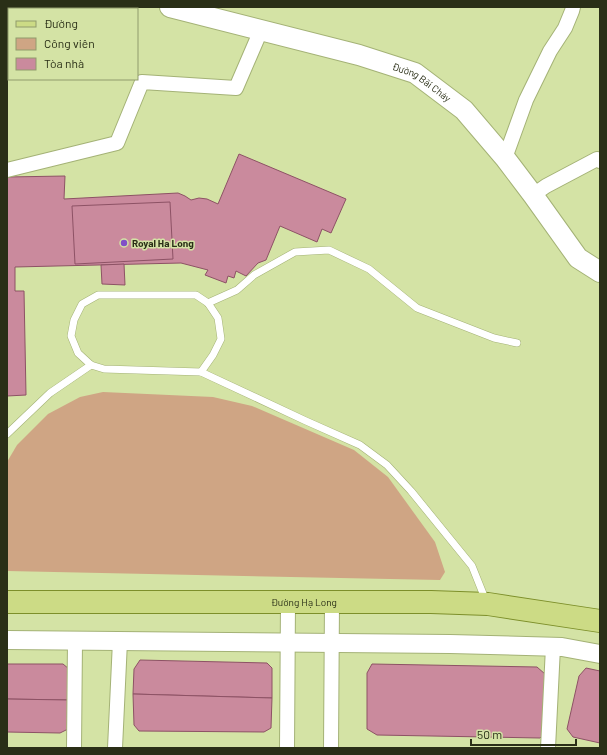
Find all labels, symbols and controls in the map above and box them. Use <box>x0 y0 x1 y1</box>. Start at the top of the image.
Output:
legend <box>8 8 138 80</box>
text: Đường <box>44 16 78 30</box>
text: Công viên <box>44 36 95 50</box>
text: Tòa nhà <box>44 56 84 70</box>
street label: Đường Bãi Cháy <box>391 60 454 104</box>
place label: Royal Ha Long <box>132 237 194 249</box>
marker: Royal Ha Long <box>119 238 129 248</box>
street label: Đường Hạ Long <box>271 596 337 608</box>
scale bar <box>471 721 576 747</box>
text: 50 m <box>477 727 502 741</box>

